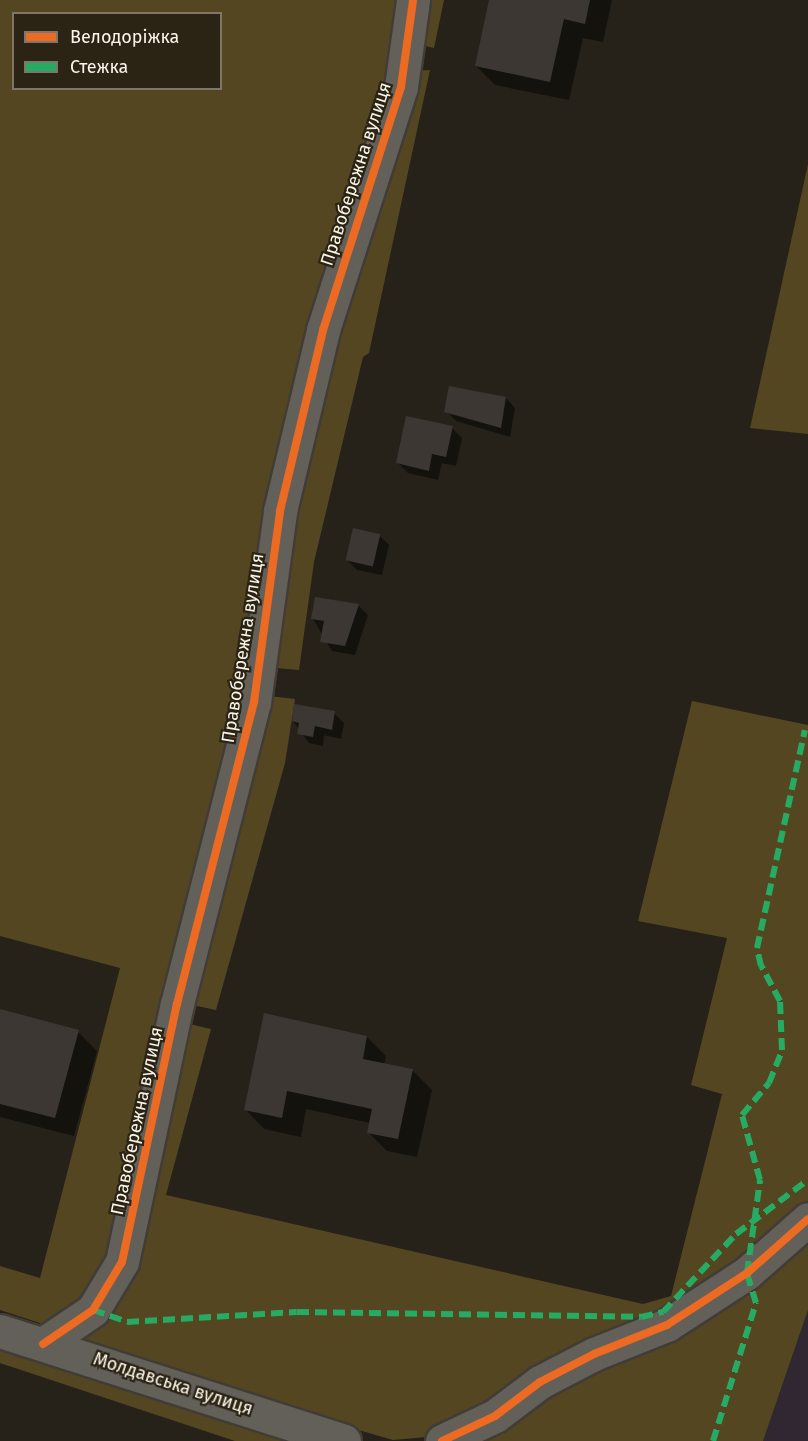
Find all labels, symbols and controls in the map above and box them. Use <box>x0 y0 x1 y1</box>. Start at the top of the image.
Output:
legend <box>12 12 222 90</box>
text: Велодоріжка <box>70 26 179 48</box>
text: Стежка <box>70 56 128 78</box>
street label: Правобережна вулиця <box>316 79 396 269</box>
street label: Правобережна вулиця <box>217 552 269 744</box>
street label: Правобережна вулиця <box>106 1025 168 1217</box>
street label: Молдавська вулиця <box>91 1348 255 1420</box>

